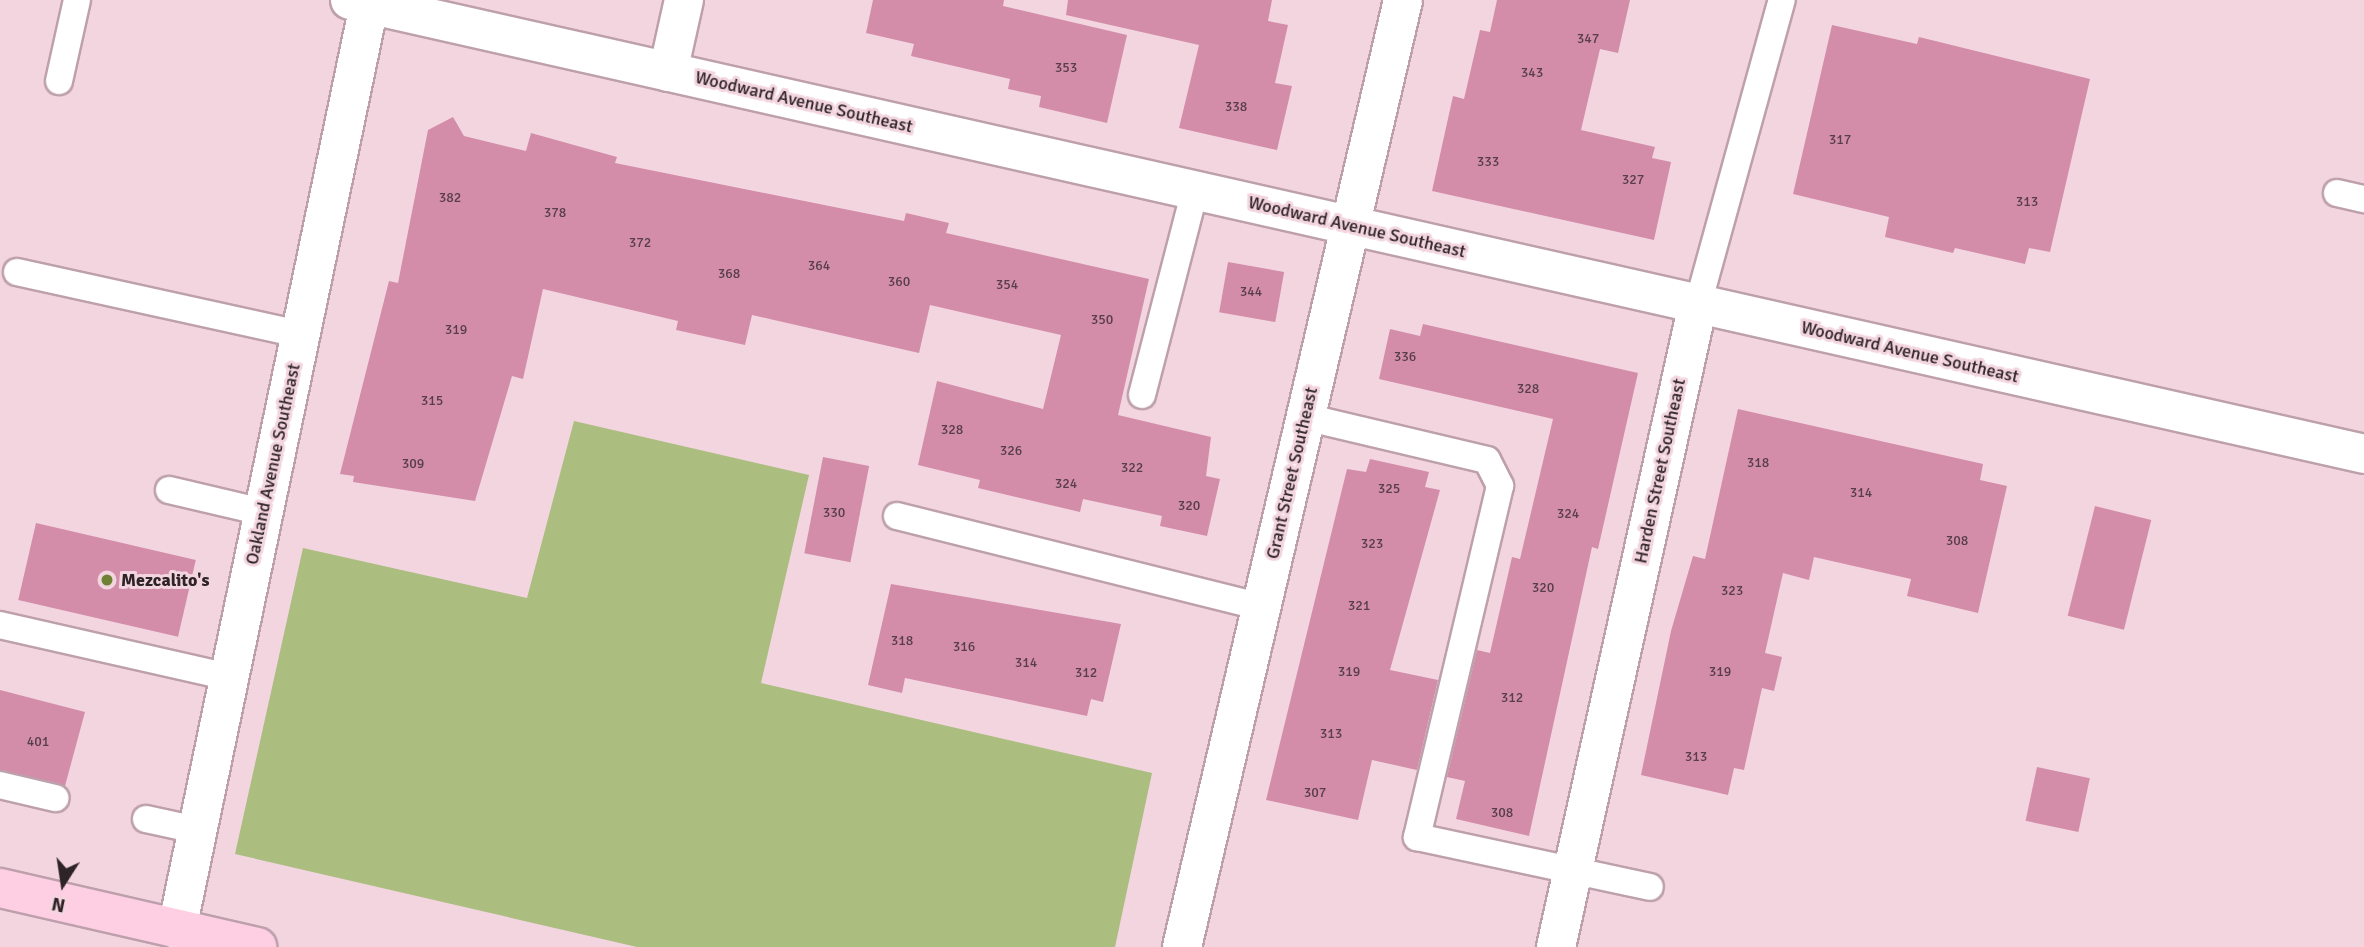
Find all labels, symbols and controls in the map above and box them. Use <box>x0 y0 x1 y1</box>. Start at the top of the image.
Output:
house number: 347 <box>1577 31 1599 47</box>
house number: 353 <box>1055 60 1077 76</box>
house number: 343 <box>1521 65 1543 81</box>
street label: Woodward Avenue Southeast <box>693 66 915 138</box>
house number: 338 <box>1225 99 1247 115</box>
house number: 317 <box>1829 132 1851 148</box>
house number: 333 <box>1477 154 1499 170</box>
house number: 327 <box>1622 172 1644 188</box>
house number: 382 <box>439 190 461 206</box>
street label: Woodward Avenue Southeast <box>1246 191 1468 263</box>
house number: 313 <box>2016 194 2038 210</box>
house number: 378 <box>544 205 566 221</box>
house number: 372 <box>629 235 651 251</box>
house number: 364 <box>808 258 830 274</box>
house number: 368 <box>718 266 740 282</box>
house number: 360 <box>888 274 910 290</box>
house number: 354 <box>996 277 1018 293</box>
house number: 344 <box>1240 284 1262 300</box>
house number: 350 <box>1091 312 1113 328</box>
street label: Woodward Avenue Southeast <box>1799 316 2021 388</box>
house number: 319 <box>445 322 467 338</box>
house number: 336 <box>1394 349 1416 365</box>
street label: Oakland Avenue Southeast <box>241 361 305 567</box>
street label: Harden Street Southeast <box>1630 377 1690 565</box>
house number: 328 <box>1517 381 1539 397</box>
street label: Grant Street Southeast <box>1262 385 1322 561</box>
house number: 315 <box>421 393 443 409</box>
house number: 328 <box>941 422 963 438</box>
house number: 326 <box>1000 443 1022 459</box>
house number: 318 <box>1747 455 1769 471</box>
house number: 309 <box>402 456 424 472</box>
house number: 322 <box>1121 460 1143 476</box>
house number: 324 <box>1055 476 1077 492</box>
house number: 325 <box>1378 481 1400 497</box>
house number: 314 <box>1850 485 1872 501</box>
house number: 320 <box>1178 498 1200 514</box>
house number: 330 <box>823 505 845 521</box>
house number: 324 <box>1557 506 1579 522</box>
house number: 308 <box>1946 533 1968 549</box>
house number: 323 <box>1361 536 1383 552</box>
place label: Mezcalito's <box>121 569 209 591</box>
marker: Mezcalito's <box>99 572 115 588</box>
house number: 320 <box>1532 580 1554 596</box>
house number: 323 <box>1721 583 1743 599</box>
house number: 321 <box>1348 598 1370 614</box>
house number: 318 <box>891 633 913 649</box>
house number: 316 <box>953 639 975 655</box>
house number: 314 <box>1015 655 1037 671</box>
house number: 319 <box>1338 664 1360 680</box>
house number: 319 <box>1709 664 1731 680</box>
house number: 312 <box>1075 665 1097 681</box>
house number: 312 <box>1501 690 1523 706</box>
house number: 313 <box>1320 726 1342 742</box>
house number: 401 <box>27 734 49 750</box>
house number: 313 <box>1685 749 1707 765</box>
house number: 307 <box>1304 785 1326 801</box>
house number: 308 <box>1491 805 1513 821</box>
north arrow <box>28 849 98 919</box>
text: N <box>50 891 68 918</box>

